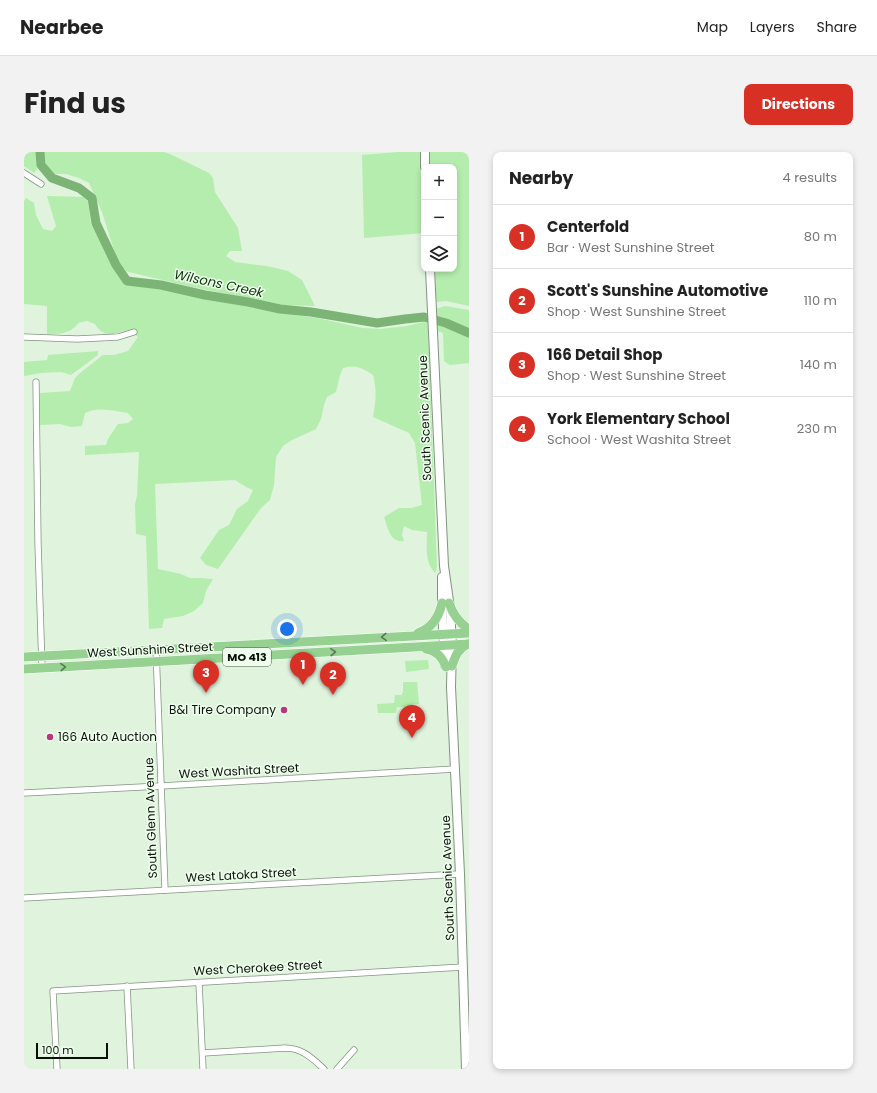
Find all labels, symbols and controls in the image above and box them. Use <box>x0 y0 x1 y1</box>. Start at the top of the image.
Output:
text: Nearbee <box>20 14 103 41</box>
text: Map <box>697 17 728 37</box>
text: Layers <box>750 17 794 37</box>
text: Share <box>816 17 857 37</box>
text: Find us <box>24 84 126 123</box>
button: Directions <box>744 84 853 125</box>
map controls <box>421 164 457 272</box>
button: + <box>421 164 457 200</box>
text: Nearby <box>509 166 573 190</box>
text: 4 results <box>783 168 837 187</box>
button: − <box>421 200 457 236</box>
text: Centerfold <box>547 216 629 237</box>
text: 1 <box>520 227 524 246</box>
text: 80 m <box>804 227 837 246</box>
button: layers <box>421 236 457 272</box>
text: Bar · West Sunshine Street <box>547 238 715 257</box>
water label: Wilsons Creek <box>172 265 267 302</box>
text: Scott's Sunshine Automotive <box>547 280 768 301</box>
text: 2 <box>518 291 526 310</box>
text: 110 m <box>804 291 837 310</box>
text: Shop · West Sunshine Street <box>547 302 726 321</box>
text: 166 Detail Shop <box>547 344 662 365</box>
street label: South Scenic Avenue <box>414 355 435 481</box>
text: 3 <box>518 355 526 374</box>
text: 140 m <box>800 355 837 374</box>
text: Shop · West Sunshine Street <box>547 366 726 385</box>
text: York Elementary School <box>547 408 730 429</box>
text: 4 <box>518 419 526 438</box>
text: 230 m <box>797 419 837 438</box>
text: School · West Washita Street <box>547 430 731 449</box>
your location <box>277 619 297 639</box>
one-way arrow <box>381 632 387 641</box>
street label: West Sunshine Street <box>87 638 213 661</box>
road number: MO 413 <box>223 648 271 666</box>
one-way arrow <box>330 648 336 657</box>
pin: 1 <box>290 652 316 685</box>
pin: 3 <box>193 660 219 693</box>
pin: 2 <box>320 662 346 695</box>
one-way arrow <box>60 663 66 672</box>
place label: B&I Tire Company <box>169 701 276 718</box>
marker: B&I Tire Company <box>279 705 289 715</box>
pin: 4 <box>399 705 425 738</box>
place label: 166 Auto Auction <box>58 728 157 745</box>
marker: 166 Auto Auction <box>45 732 55 742</box>
street label: South Glenn Avenue <box>140 757 161 879</box>
street label: West Washita Street <box>178 759 300 782</box>
street label: South Scenic Avenue <box>437 815 458 941</box>
street label: West Latoka Street <box>185 863 297 886</box>
street label: West Cherokee Street <box>193 956 323 979</box>
scale bar <box>36 1041 108 1060</box>
text: 100 m <box>42 1042 74 1058</box>

